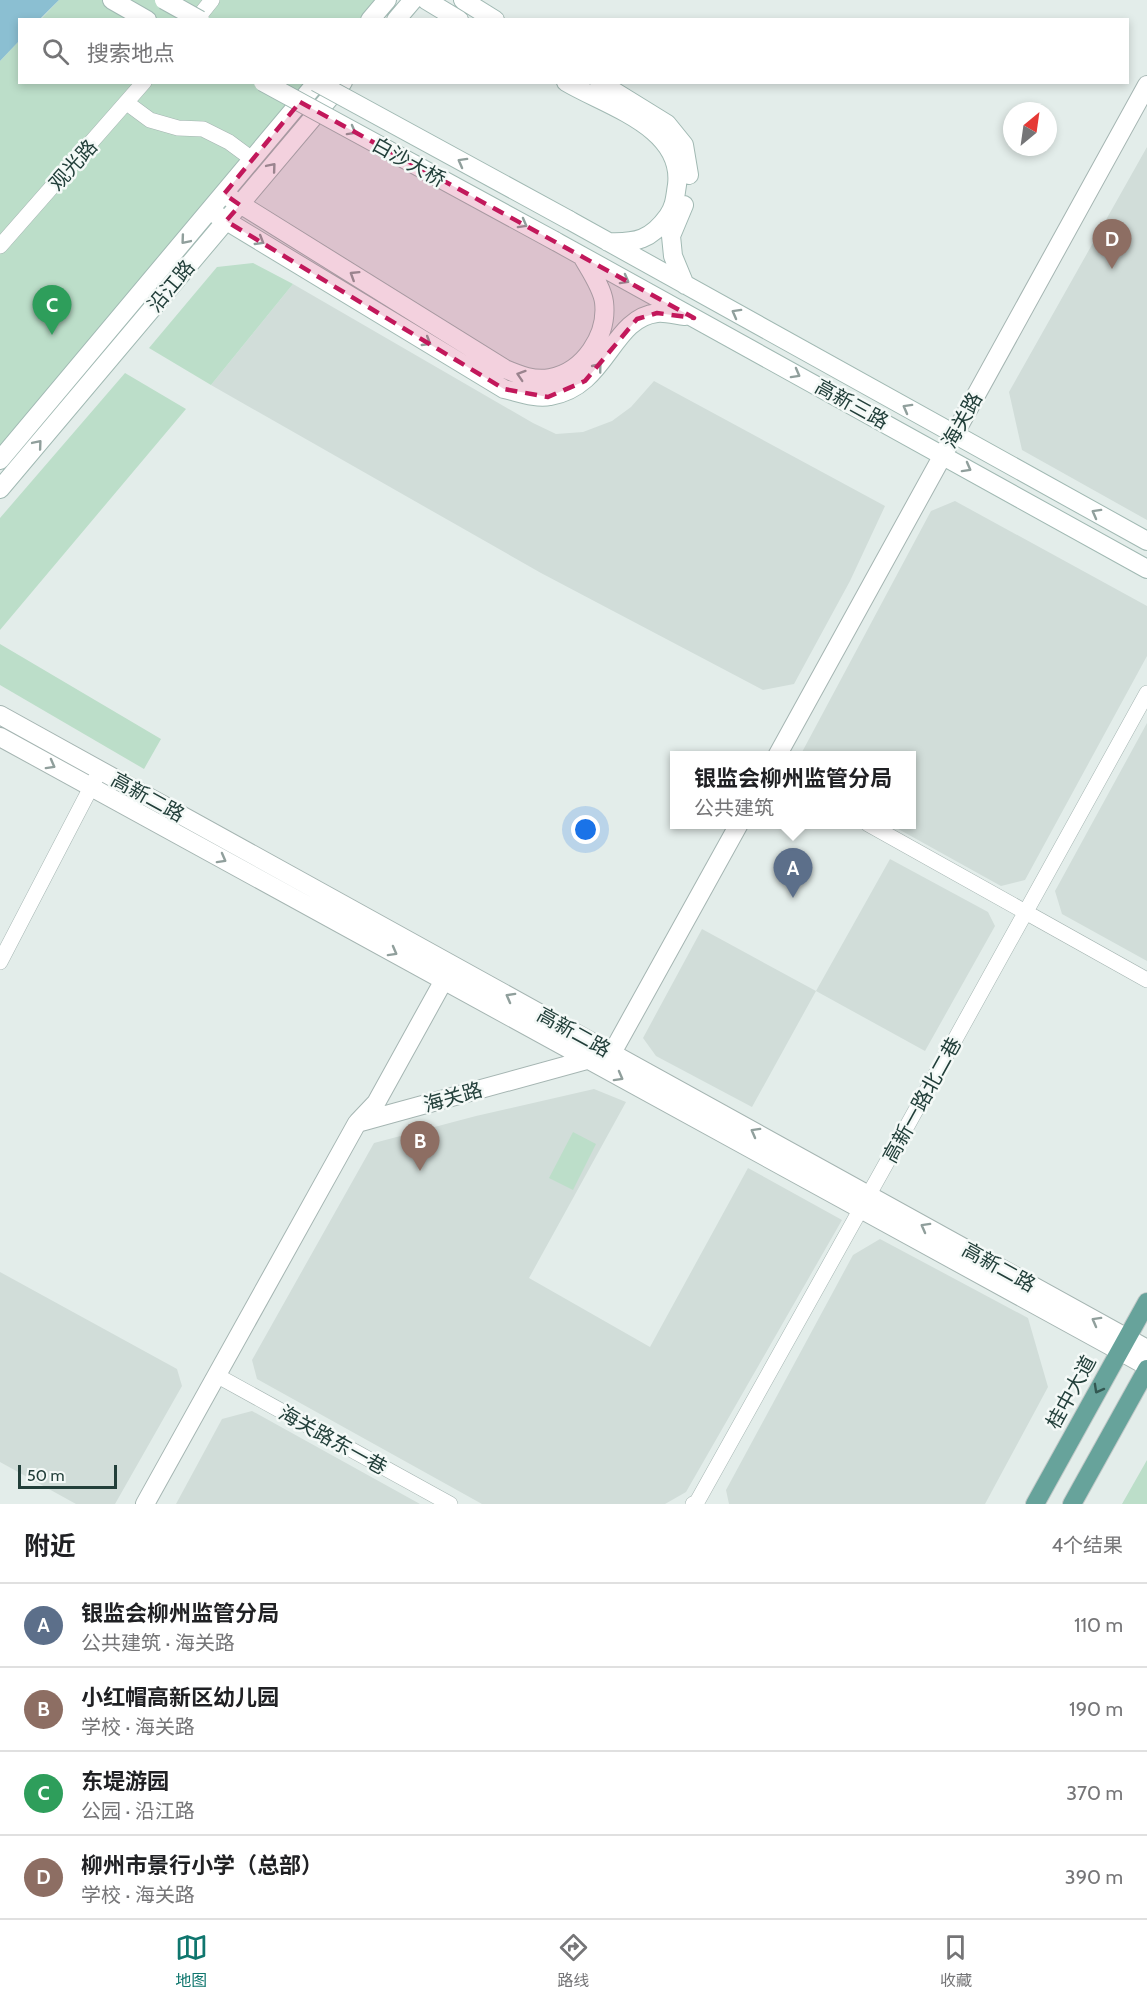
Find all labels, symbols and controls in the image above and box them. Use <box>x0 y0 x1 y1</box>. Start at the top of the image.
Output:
search box <box>18 18 1129 84</box>
icon: search <box>39 35 72 68</box>
text: 搜索地点 <box>87 40 175 67</box>
north arrow <box>1003 102 1057 156</box>
one-way arrow <box>345 123 356 135</box>
street label: 白沙大桥 <box>368 132 450 192</box>
street label: 观光路 <box>44 135 102 195</box>
one-way arrow <box>458 158 468 169</box>
one-way arrow <box>265 163 276 174</box>
one-way arrow <box>517 217 527 228</box>
pin: D <box>1092 220 1132 269</box>
one-way arrow <box>181 233 192 244</box>
one-way arrow <box>254 233 264 245</box>
street label: 沿江路 <box>143 255 199 317</box>
one-way arrow <box>349 272 360 283</box>
one-way arrow <box>619 273 629 284</box>
pin: C <box>32 286 72 335</box>
one-way arrow <box>732 309 743 321</box>
one-way arrow <box>421 334 431 346</box>
one-way arrow <box>590 363 601 374</box>
one-way arrow <box>790 367 800 378</box>
one-way arrow <box>516 370 527 382</box>
street label: 高新三路 <box>811 374 893 434</box>
street label: 海关路 <box>937 388 987 452</box>
one-way arrow <box>903 404 913 415</box>
one-way arrow <box>30 440 41 451</box>
one-way arrow <box>960 461 971 472</box>
one-way arrow <box>1092 509 1102 520</box>
popup <box>670 751 916 829</box>
one-way arrow <box>45 758 55 769</box>
text: 银监会柳州监管分局 <box>694 765 892 792</box>
street label: 高新二路 <box>107 767 189 827</box>
text: 公共建筑 <box>694 796 774 820</box>
your location <box>571 815 600 844</box>
pin: A <box>774 848 812 898</box>
one-way arrow <box>216 852 226 863</box>
one-way arrow <box>387 945 397 956</box>
one-way arrow <box>506 993 517 1004</box>
street label: 高新二路 <box>533 1002 615 1062</box>
street label: 高新一路北二巷 <box>878 1033 966 1167</box>
one-way arrow <box>613 1070 624 1081</box>
street label: 海关路 <box>421 1077 485 1117</box>
pin: B <box>400 1122 440 1171</box>
one-way arrow <box>750 1128 761 1139</box>
one-way arrow <box>921 1223 931 1234</box>
street label: 高新二路 <box>958 1237 1040 1297</box>
one-way arrow <box>1092 1317 1102 1328</box>
street label: 桂中大道 <box>1041 1351 1101 1433</box>
one-way arrow <box>1094 1383 1105 1394</box>
street label: 海关路东一巷 <box>275 1400 391 1480</box>
scale bar <box>18 1462 117 1490</box>
text: 50 m <box>27 1466 64 1485</box>
text: 附近 <box>24 1530 76 1562</box>
text: 4个结果 <box>1051 1533 1123 1557</box>
text: 银监会柳州监管分局 <box>81 1600 279 1627</box>
text: A <box>37 1613 50 1637</box>
text: 110 m <box>1074 1613 1123 1637</box>
text: 公共建筑 · 海关路 <box>81 1631 235 1655</box>
text: 小红帽高新区幼儿园 <box>81 1684 279 1711</box>
text: B <box>37 1697 50 1721</box>
text: 190 m <box>1069 1697 1123 1721</box>
text: 学校 · 海关路 <box>81 1715 195 1739</box>
text: 东堤游园 <box>81 1768 169 1795</box>
text: C <box>37 1781 50 1805</box>
text: 370 m <box>1066 1781 1123 1805</box>
text: 公园 · 沿江路 <box>81 1799 195 1823</box>
text: 柳州市景行小学（总部） <box>81 1852 323 1879</box>
text: D <box>36 1865 51 1889</box>
text: 390 m <box>1065 1865 1123 1889</box>
text: 学校 · 海关路 <box>81 1883 195 1907</box>
tab: 地图 <box>175 1931 208 1991</box>
tab: 路线 <box>557 1931 590 1991</box>
tab: 收藏 <box>939 1931 972 1991</box>

